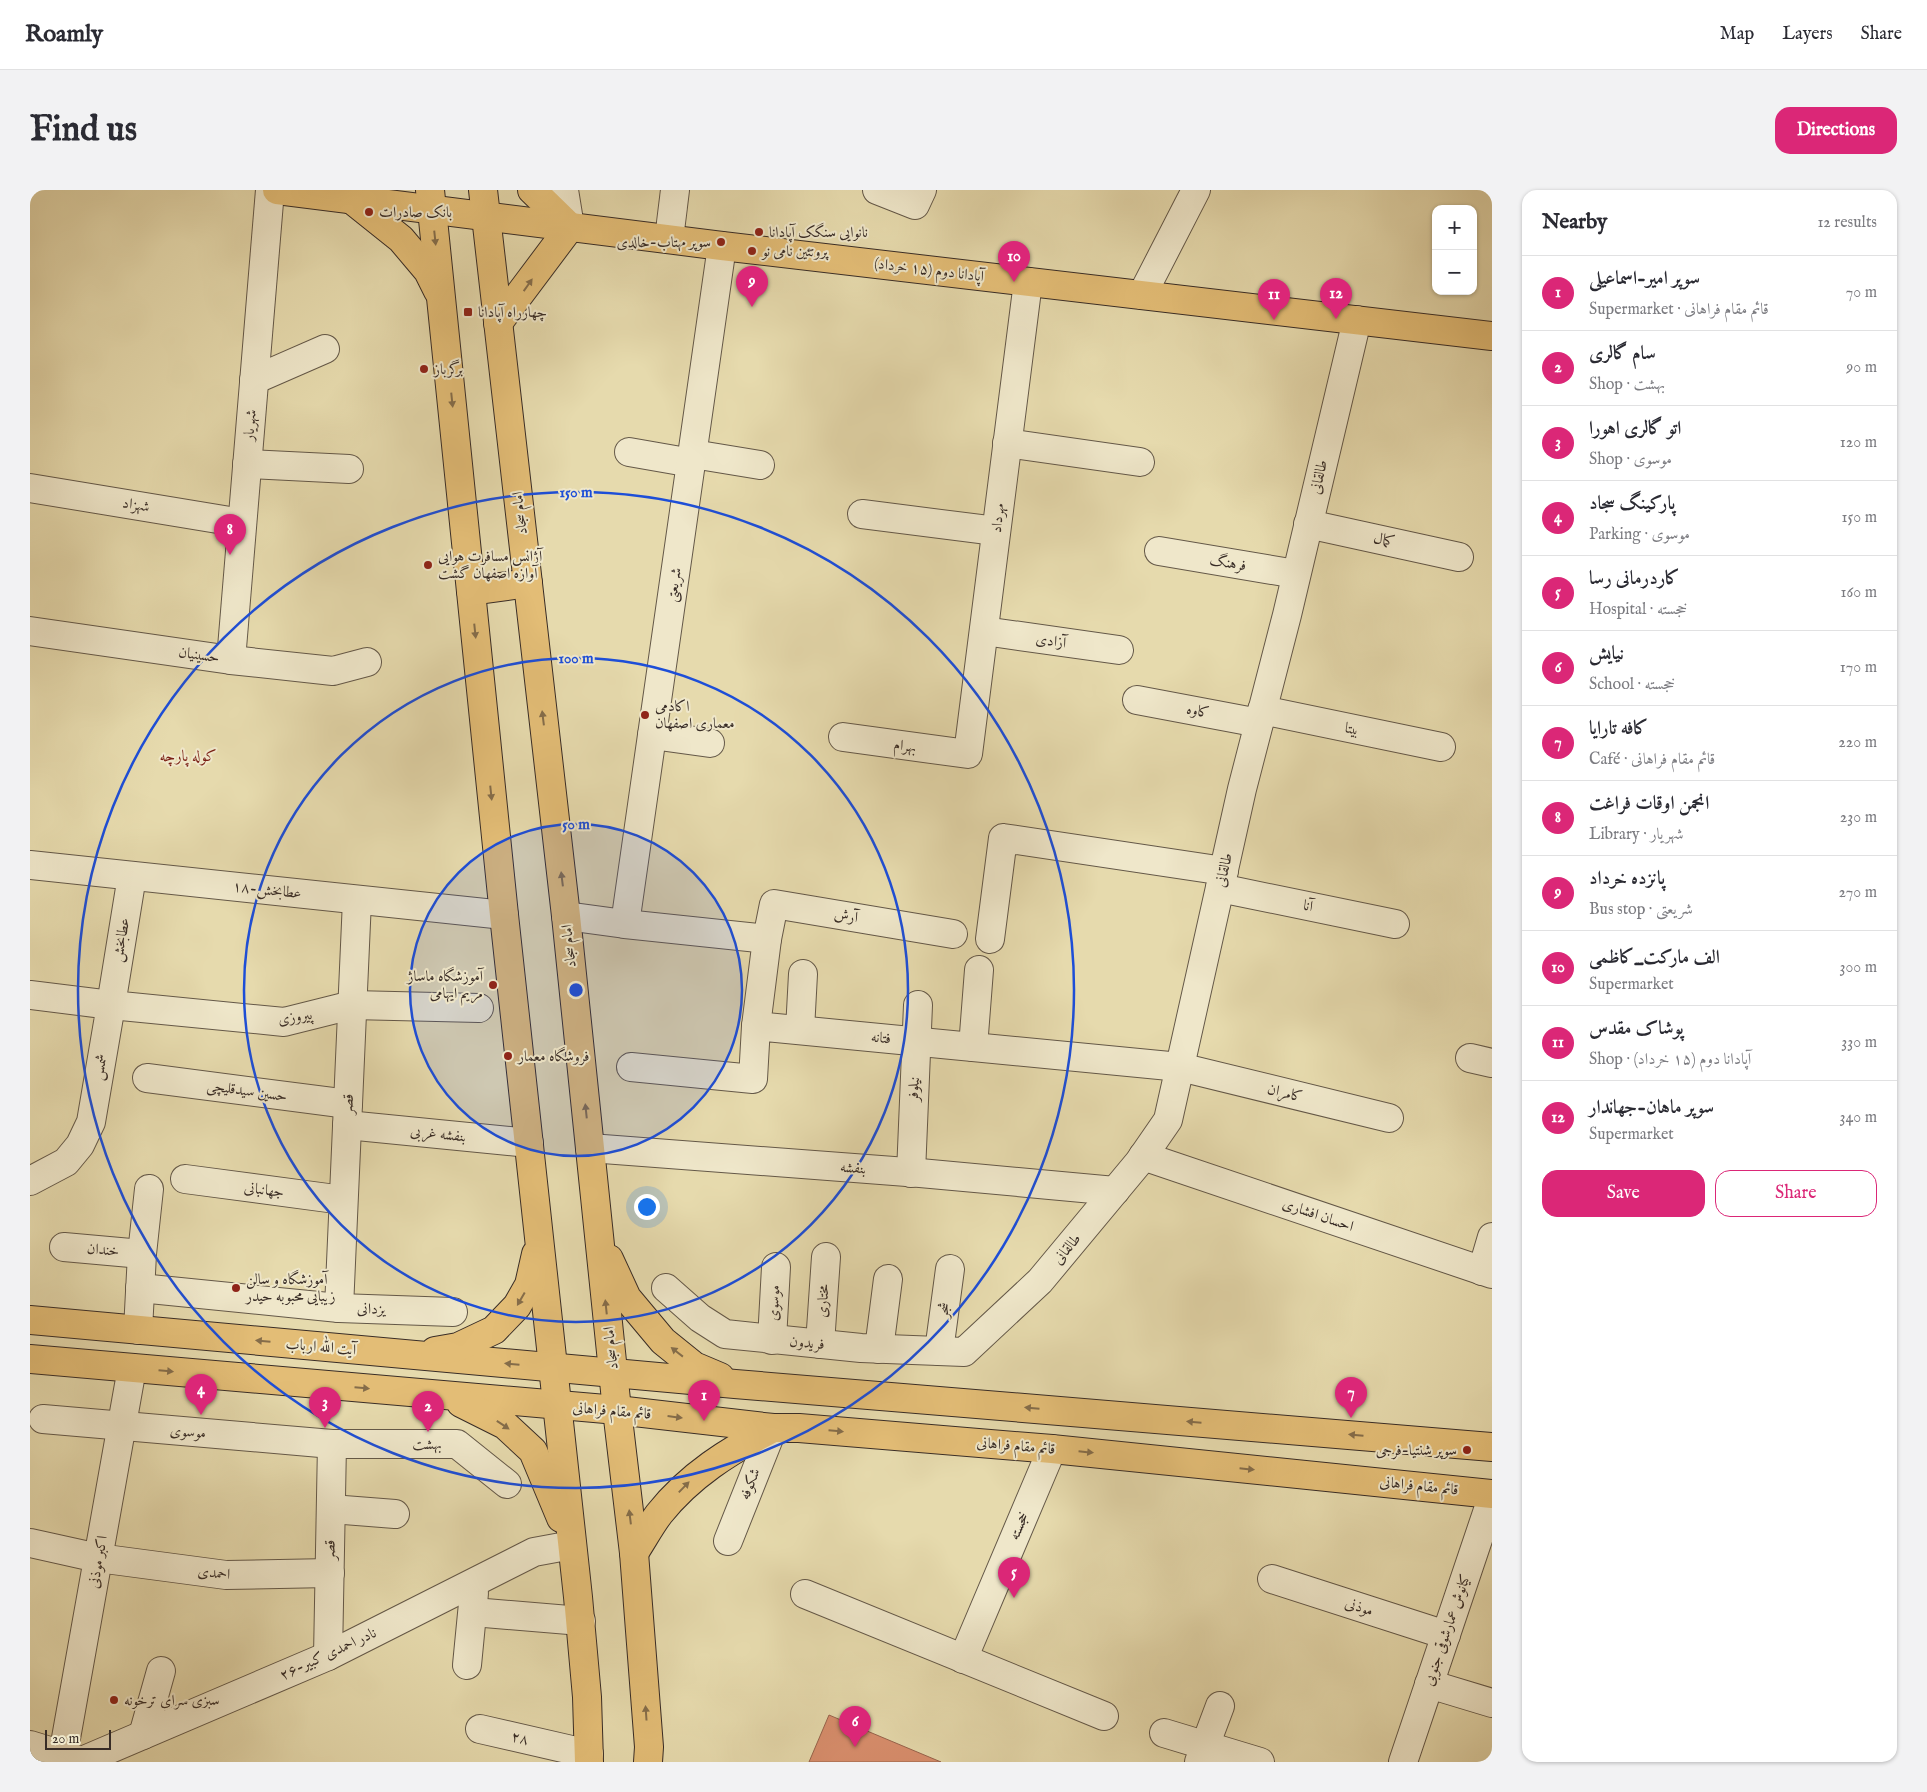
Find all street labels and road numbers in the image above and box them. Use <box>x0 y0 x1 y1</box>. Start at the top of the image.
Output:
street label: آپادانا دوم (۱۵ خرداد) <box>873 254 987 289</box>
street label: شهریار <box>239 409 261 443</box>
street label: طالقانی <box>1306 458 1332 496</box>
street label: امام سجاد <box>508 490 535 536</box>
street label: شهزاد <box>121 493 151 517</box>
street label: مهرداد <box>987 502 1009 534</box>
street label: کمال <box>1372 529 1396 552</box>
street label: فرهنگ <box>1208 549 1248 576</box>
street label: شریعتی <box>662 567 687 604</box>
street label: آزادی <box>1034 629 1069 653</box>
street label: حسینیان <box>177 643 221 667</box>
street label: کاوه <box>1185 699 1211 723</box>
street label: بیتا <box>1343 718 1361 740</box>
street label: بهرام <box>892 735 918 760</box>
street label: طالقانی <box>1211 851 1237 889</box>
street label: ۱۸-عطابخش <box>232 877 302 903</box>
street label: آنا <box>1302 896 1316 917</box>
street label: آرش <box>833 905 861 928</box>
street label: عطابخش <box>108 916 134 964</box>
street label: امام سجاد <box>557 923 584 968</box>
street label: پیروزی <box>276 1005 315 1030</box>
street label: فتانه <box>870 1028 892 1048</box>
street label: شمس <box>88 1052 112 1082</box>
street label: حسین سیدقلیچی <box>205 1076 289 1107</box>
street label: نیلوفر <box>904 1076 924 1104</box>
street label: کامران <box>1265 1079 1305 1108</box>
street label: قصر <box>338 1093 358 1117</box>
street label: بنفشه غربی <box>409 1122 467 1147</box>
street label: بنفشه <box>839 1158 867 1178</box>
street label: جهانبانی <box>243 1178 285 1202</box>
street label: احسان افشاری <box>1280 1194 1356 1236</box>
street label: طالقانی <box>1049 1230 1085 1268</box>
street label: خندان <box>86 1239 120 1261</box>
street label: موسوی <box>764 1284 784 1322</box>
street label: مختاری <box>812 1284 834 1318</box>
street label: یزدانی <box>357 1299 387 1319</box>
street label: شجر <box>933 1301 954 1321</box>
street label: امام سجاد <box>599 1325 626 1370</box>
street label: آیت الله ارباب <box>285 1331 359 1360</box>
street label: فریدون <box>789 1332 825 1354</box>
street label: قائم مقام فراهانی <box>572 1398 652 1427</box>
street label: موسوی <box>169 1421 207 1443</box>
street label: قائم مقام فراهانی <box>976 1433 1056 1462</box>
street label: بهشت <box>412 1435 442 1454</box>
street label: شکوفه <box>735 1465 765 1503</box>
street label: قائم مقام فراهانی <box>1378 1472 1459 1503</box>
street label: خجسته <box>1005 1509 1033 1543</box>
street label: اکبر موذنی <box>84 1534 112 1590</box>
street label: قصر <box>320 1540 340 1562</box>
street label: احمدی <box>197 1562 231 1584</box>
street label: کیانوش عمارشوقی جنوبی <box>1419 1572 1476 1689</box>
street label: موذنی <box>1342 1594 1376 1620</box>
street label: ۲۶-نادر احمدی کبیر <box>277 1623 380 1685</box>
street label: ۲۸ <box>509 1727 531 1749</box>

